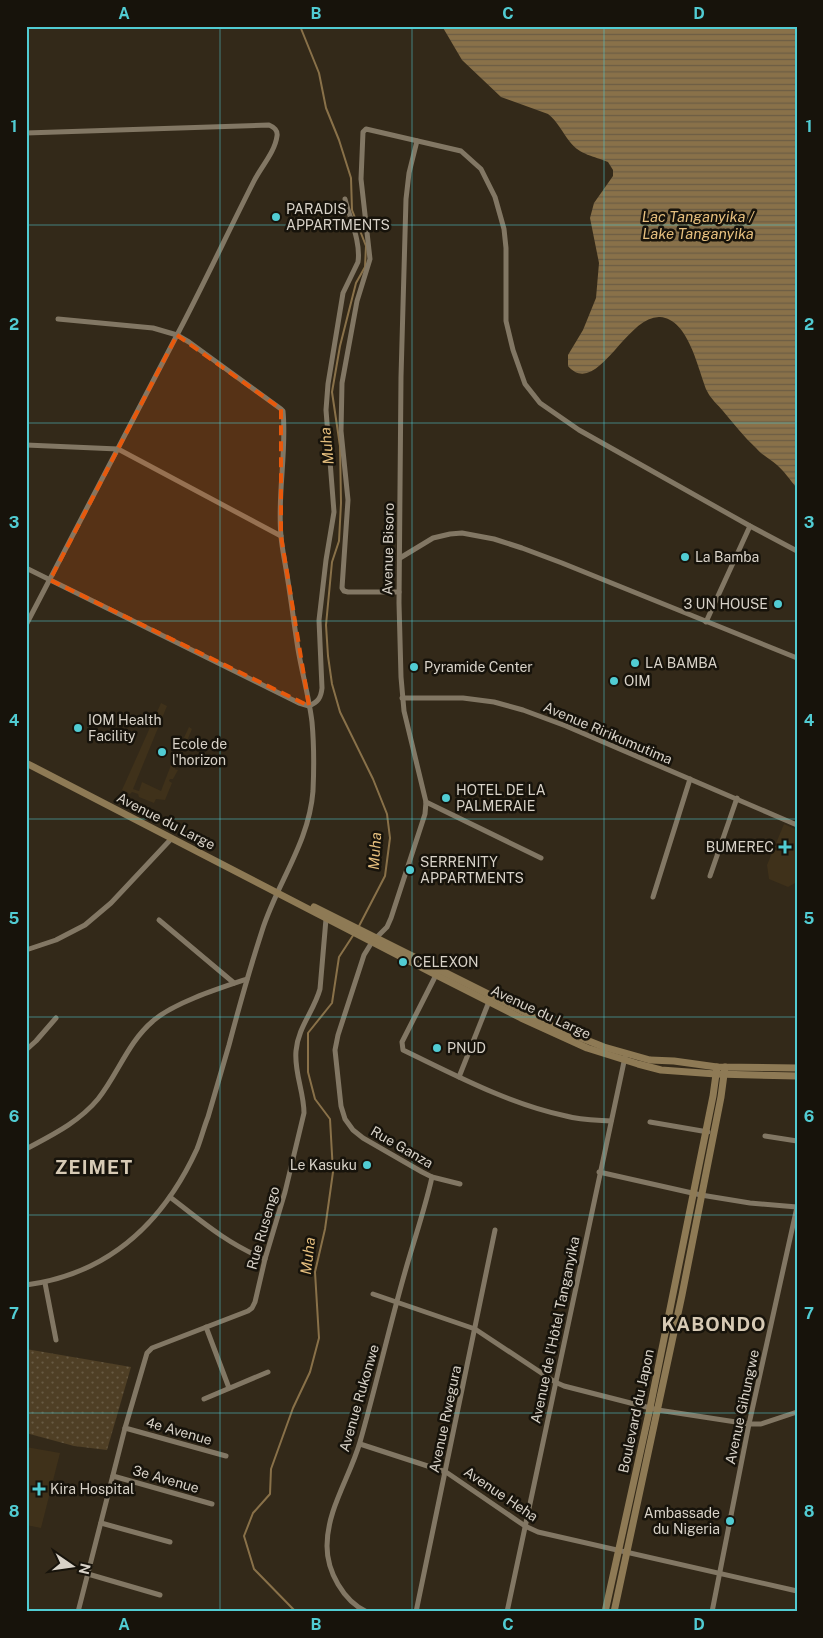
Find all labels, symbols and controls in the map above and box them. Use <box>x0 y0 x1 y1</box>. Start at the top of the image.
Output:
text: A <box>118 4 130 23</box>
text: B <box>311 4 322 23</box>
text: C <box>502 4 514 23</box>
text: D <box>693 4 705 23</box>
text: 1 <box>11 117 17 136</box>
text: 1 <box>806 117 812 136</box>
place label: PARADIS APPARTMENTS <box>286 201 390 233</box>
water label: Lac Tanganyika / Lake Tanganyika <box>642 208 755 242</box>
marker: PARADIS APPARTMENTS <box>270 211 282 223</box>
text: 2 <box>9 315 19 334</box>
text: 2 <box>804 315 814 334</box>
water label: Muha <box>316 426 337 466</box>
street label: Avenue Bisoro <box>379 503 397 595</box>
text: 3 <box>9 513 19 532</box>
text: 3 <box>804 513 814 532</box>
place label: La Bamba <box>695 549 759 565</box>
marker: La Bamba <box>679 551 691 563</box>
place label: 3 UN HOUSE <box>683 596 768 612</box>
marker: 3 UN HOUSE <box>772 598 784 610</box>
place label: LA BAMBA <box>645 655 718 671</box>
marker: LA BAMBA <box>629 657 641 669</box>
place label: Pyramide Center <box>424 659 533 675</box>
marker: Pyramide Center <box>408 661 420 673</box>
place label: OIM <box>624 673 651 689</box>
marker: OIM <box>608 675 620 687</box>
street label: Avenue Ririkumutima <box>541 699 675 767</box>
text: 4 <box>9 711 20 730</box>
text: 4 <box>804 711 815 730</box>
place label: IOM Health Facility <box>88 712 161 744</box>
marker: IOM Health Facility <box>72 722 84 734</box>
place label: Ecole de l'horizon <box>172 736 227 768</box>
marker: Ecole de l'horizon <box>156 746 168 758</box>
place label: HOTEL DE LA PALMERAIE <box>456 782 546 814</box>
street label: Avenue du Large <box>114 789 218 853</box>
marker: HOTEL DE LA PALMERAIE <box>440 792 452 804</box>
water label: Muha <box>365 832 384 870</box>
place label: BUMEREC <box>706 839 774 855</box>
marker: BUMEREC <box>778 840 792 854</box>
place label: SERRENITY APPARTMENTS <box>420 854 524 886</box>
marker: SERRENITY APPARTMENTS <box>404 864 416 876</box>
text: 5 <box>9 909 20 928</box>
text: 5 <box>804 909 815 928</box>
place label: CELEXON <box>413 954 479 970</box>
marker: CELEXON <box>397 956 409 968</box>
street label: Avenue du Large <box>489 982 594 1042</box>
place label: PNUD <box>447 1040 486 1056</box>
marker: PNUD <box>431 1042 443 1054</box>
text: 6 <box>9 1107 19 1126</box>
text: 6 <box>804 1107 814 1126</box>
street label: Rue Ganza <box>368 1123 436 1171</box>
district label: ZEIMET <box>55 1156 133 1178</box>
place label: Le Kasuku <box>290 1157 357 1173</box>
marker: Le Kasuku <box>361 1159 373 1171</box>
street label: Rue Rusengo <box>243 1185 283 1271</box>
street label: Avenue de l'Hôtel Tanganyika <box>527 1235 583 1425</box>
water label: Muha <box>297 1236 318 1276</box>
text: 7 <box>9 1304 19 1323</box>
text: 7 <box>804 1304 814 1323</box>
district label: KABONDO <box>661 1313 767 1335</box>
street label: Avenue Rukonwe <box>336 1342 382 1454</box>
street label: Boulevard du Japon <box>615 1348 657 1474</box>
street label: Avenue Gihungwe <box>722 1348 762 1466</box>
street label: Avenue Rwegura <box>426 1364 464 1474</box>
street label: 4e Avenue <box>144 1414 214 1448</box>
street label: 3e Avenue <box>131 1462 201 1496</box>
street label: Avenue Heha <box>461 1463 541 1525</box>
place label: Kira Hospital <box>50 1481 134 1497</box>
marker: Kira Hospital <box>32 1482 46 1496</box>
text: 8 <box>9 1502 20 1521</box>
text: 8 <box>804 1502 815 1521</box>
place label: Ambassade du Nigeria <box>644 1505 720 1537</box>
marker: Ambassade du Nigeria <box>724 1515 736 1527</box>
north arrow <box>48 1540 98 1590</box>
text: N <box>76 1562 94 1576</box>
text: A <box>118 1615 130 1634</box>
text: B <box>311 1615 322 1634</box>
text: C <box>502 1615 514 1634</box>
text: D <box>693 1615 705 1634</box>

